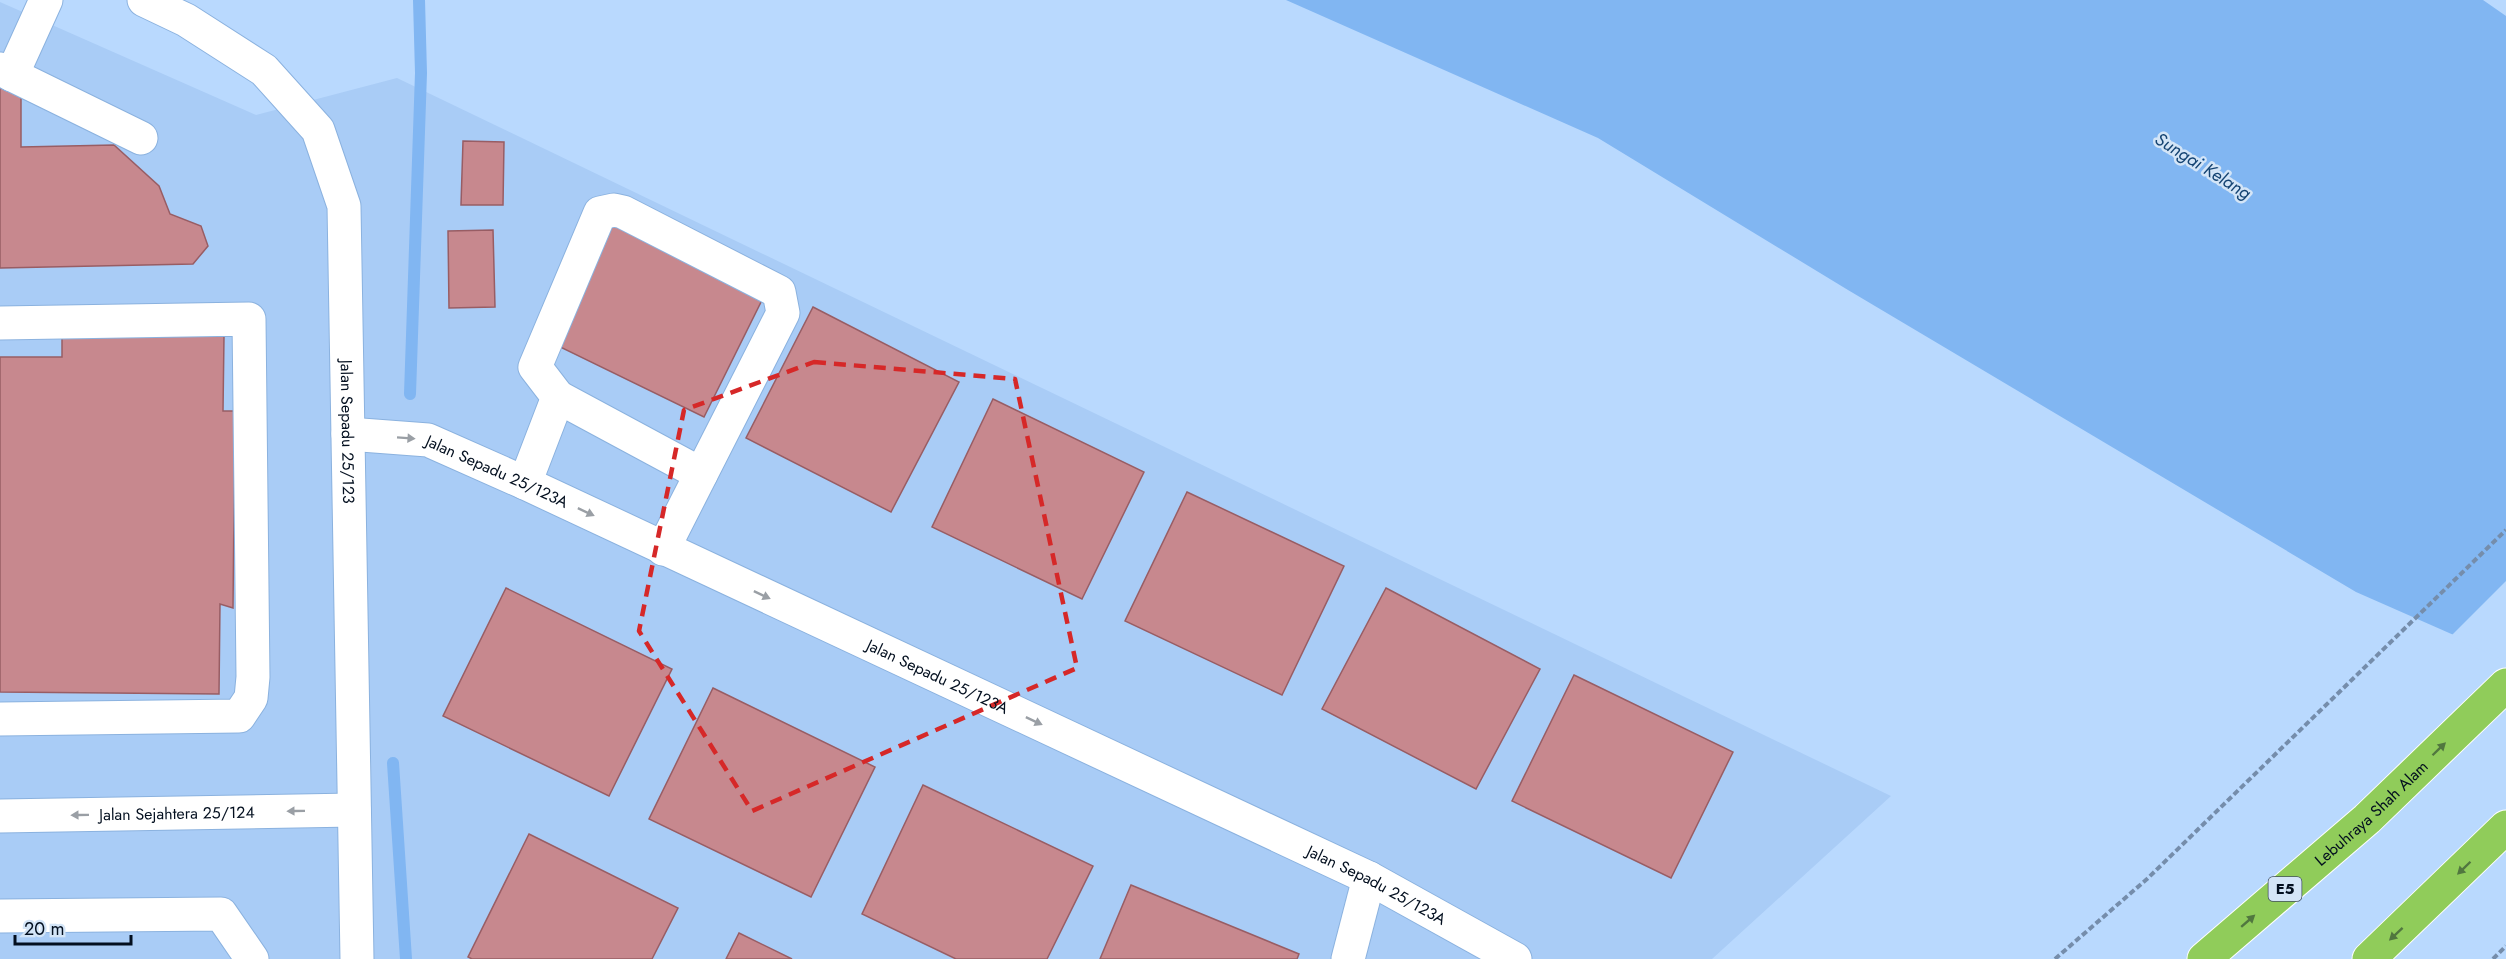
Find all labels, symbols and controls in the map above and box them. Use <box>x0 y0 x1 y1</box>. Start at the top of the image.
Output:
water label: Sungai Kelang <box>2150 126 2256 206</box>
street label: Jalan Sepadu 25/123 <box>335 358 360 504</box>
street label: Jalan Sepadu 25/123A <box>420 429 572 514</box>
one-way arrow <box>397 433 416 443</box>
one-way arrow <box>577 507 594 516</box>
one-way arrow <box>754 590 771 599</box>
street label: Jalan Sepadu 25/123A <box>861 633 1013 720</box>
one-way arrow <box>1025 717 1043 727</box>
one-way arrow <box>2432 743 2446 757</box>
street label: Lebuhraya Shah Alam <box>2310 755 2433 871</box>
street label: Jalan Sejahtera 25/124 <box>97 801 255 826</box>
one-way arrow <box>286 806 305 816</box>
one-way arrow <box>70 810 89 820</box>
street label: Jalan Sepadu 25/123A <box>1301 839 1451 931</box>
one-way arrow <box>2458 861 2472 875</box>
road number: E5 <box>2268 877 2302 901</box>
scale bar <box>15 908 130 946</box>
one-way arrow <box>2240 915 2255 928</box>
text: 20 m <box>24 916 64 942</box>
one-way arrow <box>2388 927 2403 941</box>

